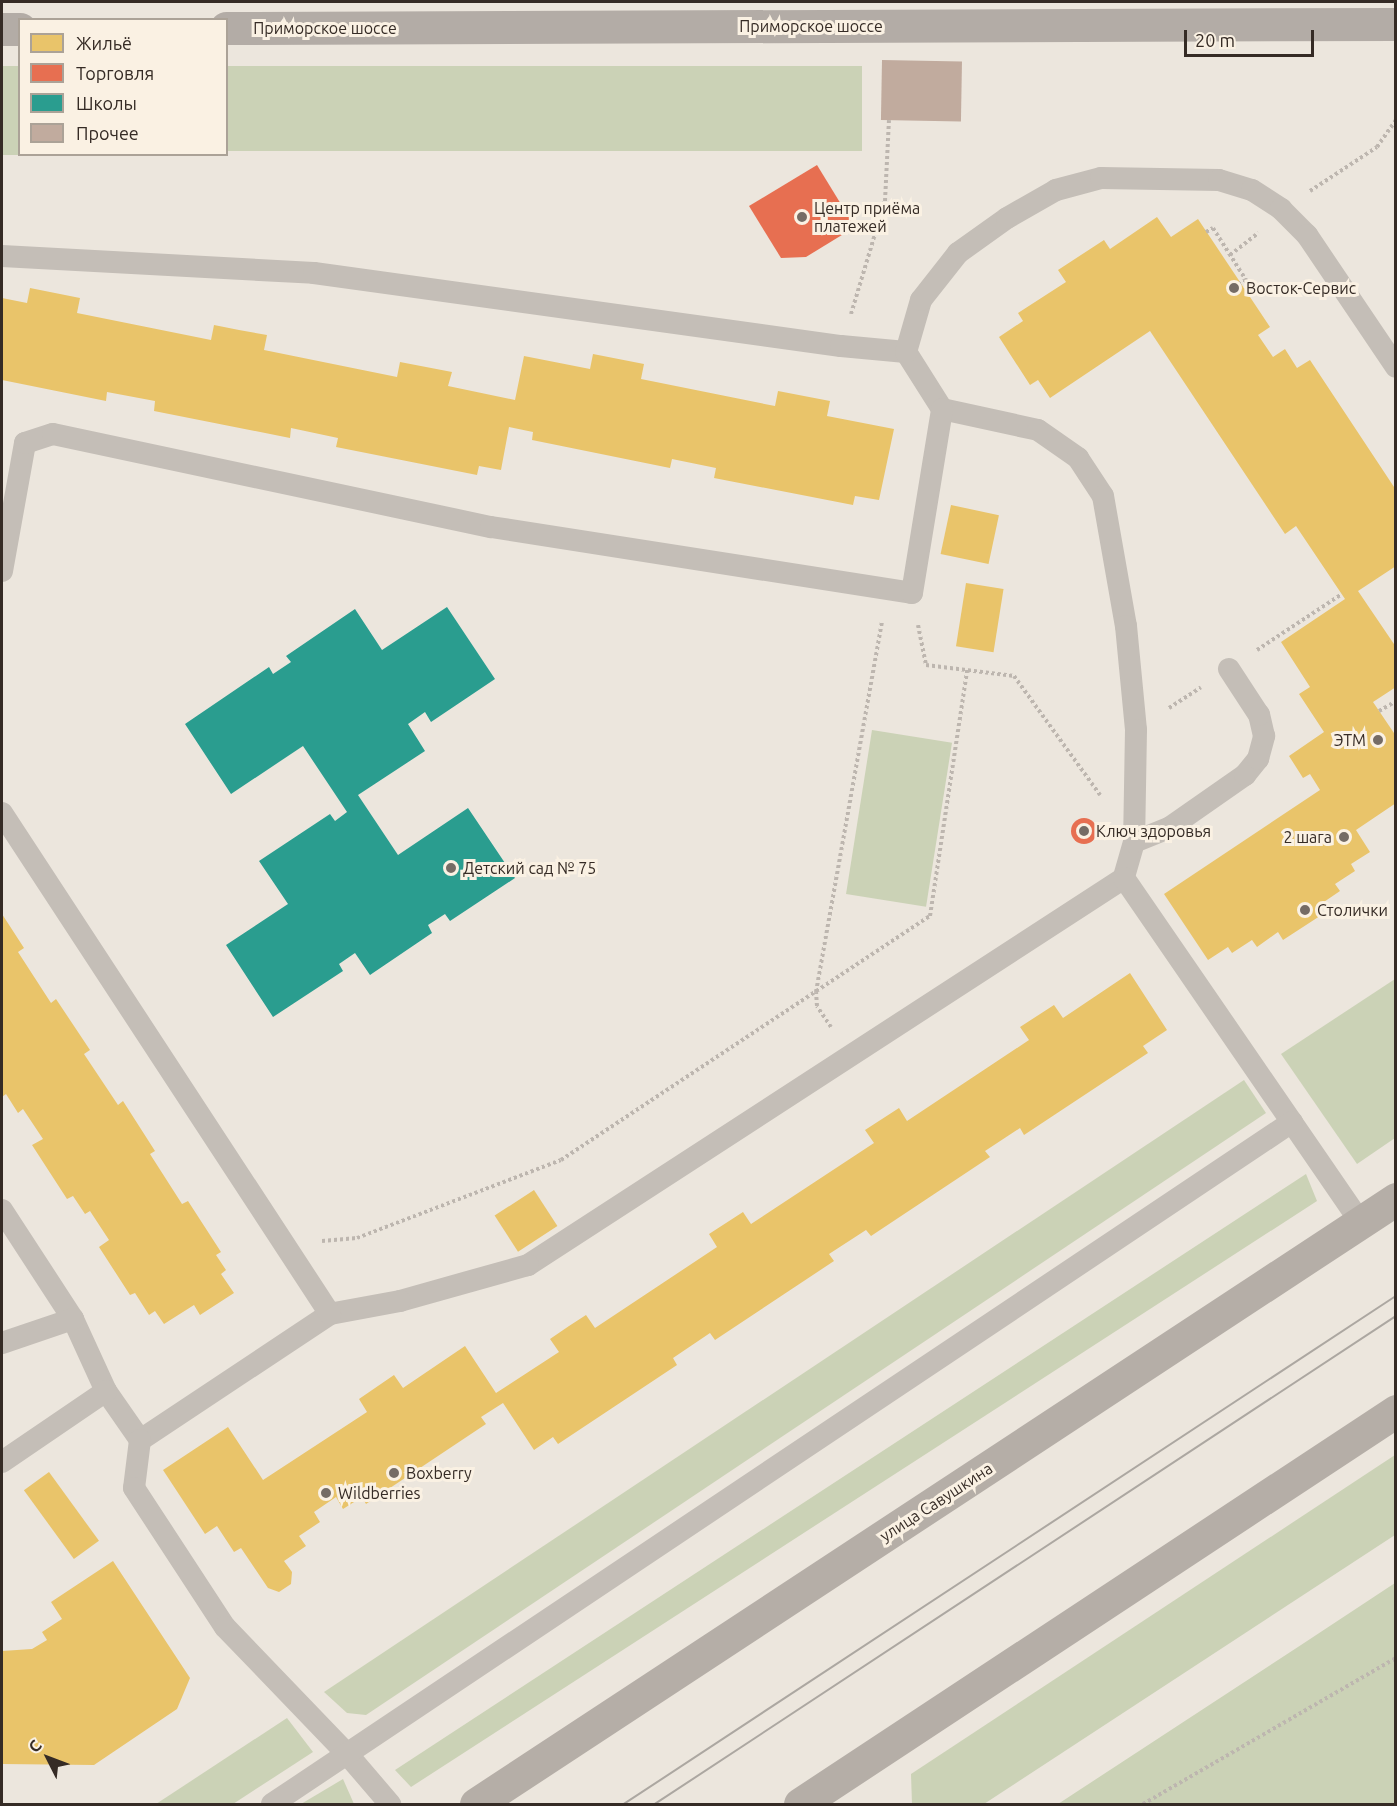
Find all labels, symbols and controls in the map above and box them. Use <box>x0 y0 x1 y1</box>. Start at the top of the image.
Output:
street label: Приморское шоссе <box>739 16 883 36</box>
legend <box>18 18 228 156</box>
street label: Приморское шоссе <box>253 18 397 38</box>
scale bar <box>1187 18 1318 56</box>
text: 20 m <box>1195 30 1235 50</box>
text: Жильё <box>76 33 132 53</box>
text: Торговля <box>76 63 154 83</box>
text: Школы <box>76 93 137 113</box>
text: Прочее <box>76 123 139 143</box>
place label: Центр приёма платежей <box>814 198 920 236</box>
marker: Центр приёма платежей <box>795 210 809 224</box>
place label: Восток-Сервис <box>1246 278 1356 298</box>
marker: Восток-Сервис <box>1227 281 1241 295</box>
place label: ЭТМ <box>1334 730 1366 750</box>
marker: ЭТМ <box>1371 733 1385 747</box>
place label: Ключ здоровья <box>1096 821 1211 841</box>
marker: Ключ здоровья <box>1077 824 1091 838</box>
place label: 2 шага <box>1283 827 1332 847</box>
marker: 2 шага <box>1337 830 1351 844</box>
place label: Детский сад № 75 <box>463 858 596 878</box>
marker: Детский сад № 75 <box>444 861 458 875</box>
place label: Столички <box>1317 900 1388 920</box>
marker: Столички <box>1298 903 1312 917</box>
street label: улица Савушкина <box>876 1458 996 1546</box>
place label: Boxberry <box>406 1463 472 1483</box>
marker: Boxberry <box>387 1466 401 1480</box>
place label: Wildberries <box>338 1483 421 1503</box>
marker: Wildberries <box>319 1486 333 1500</box>
north arrow <box>18 1728 78 1788</box>
text: С <box>25 1736 45 1756</box>

